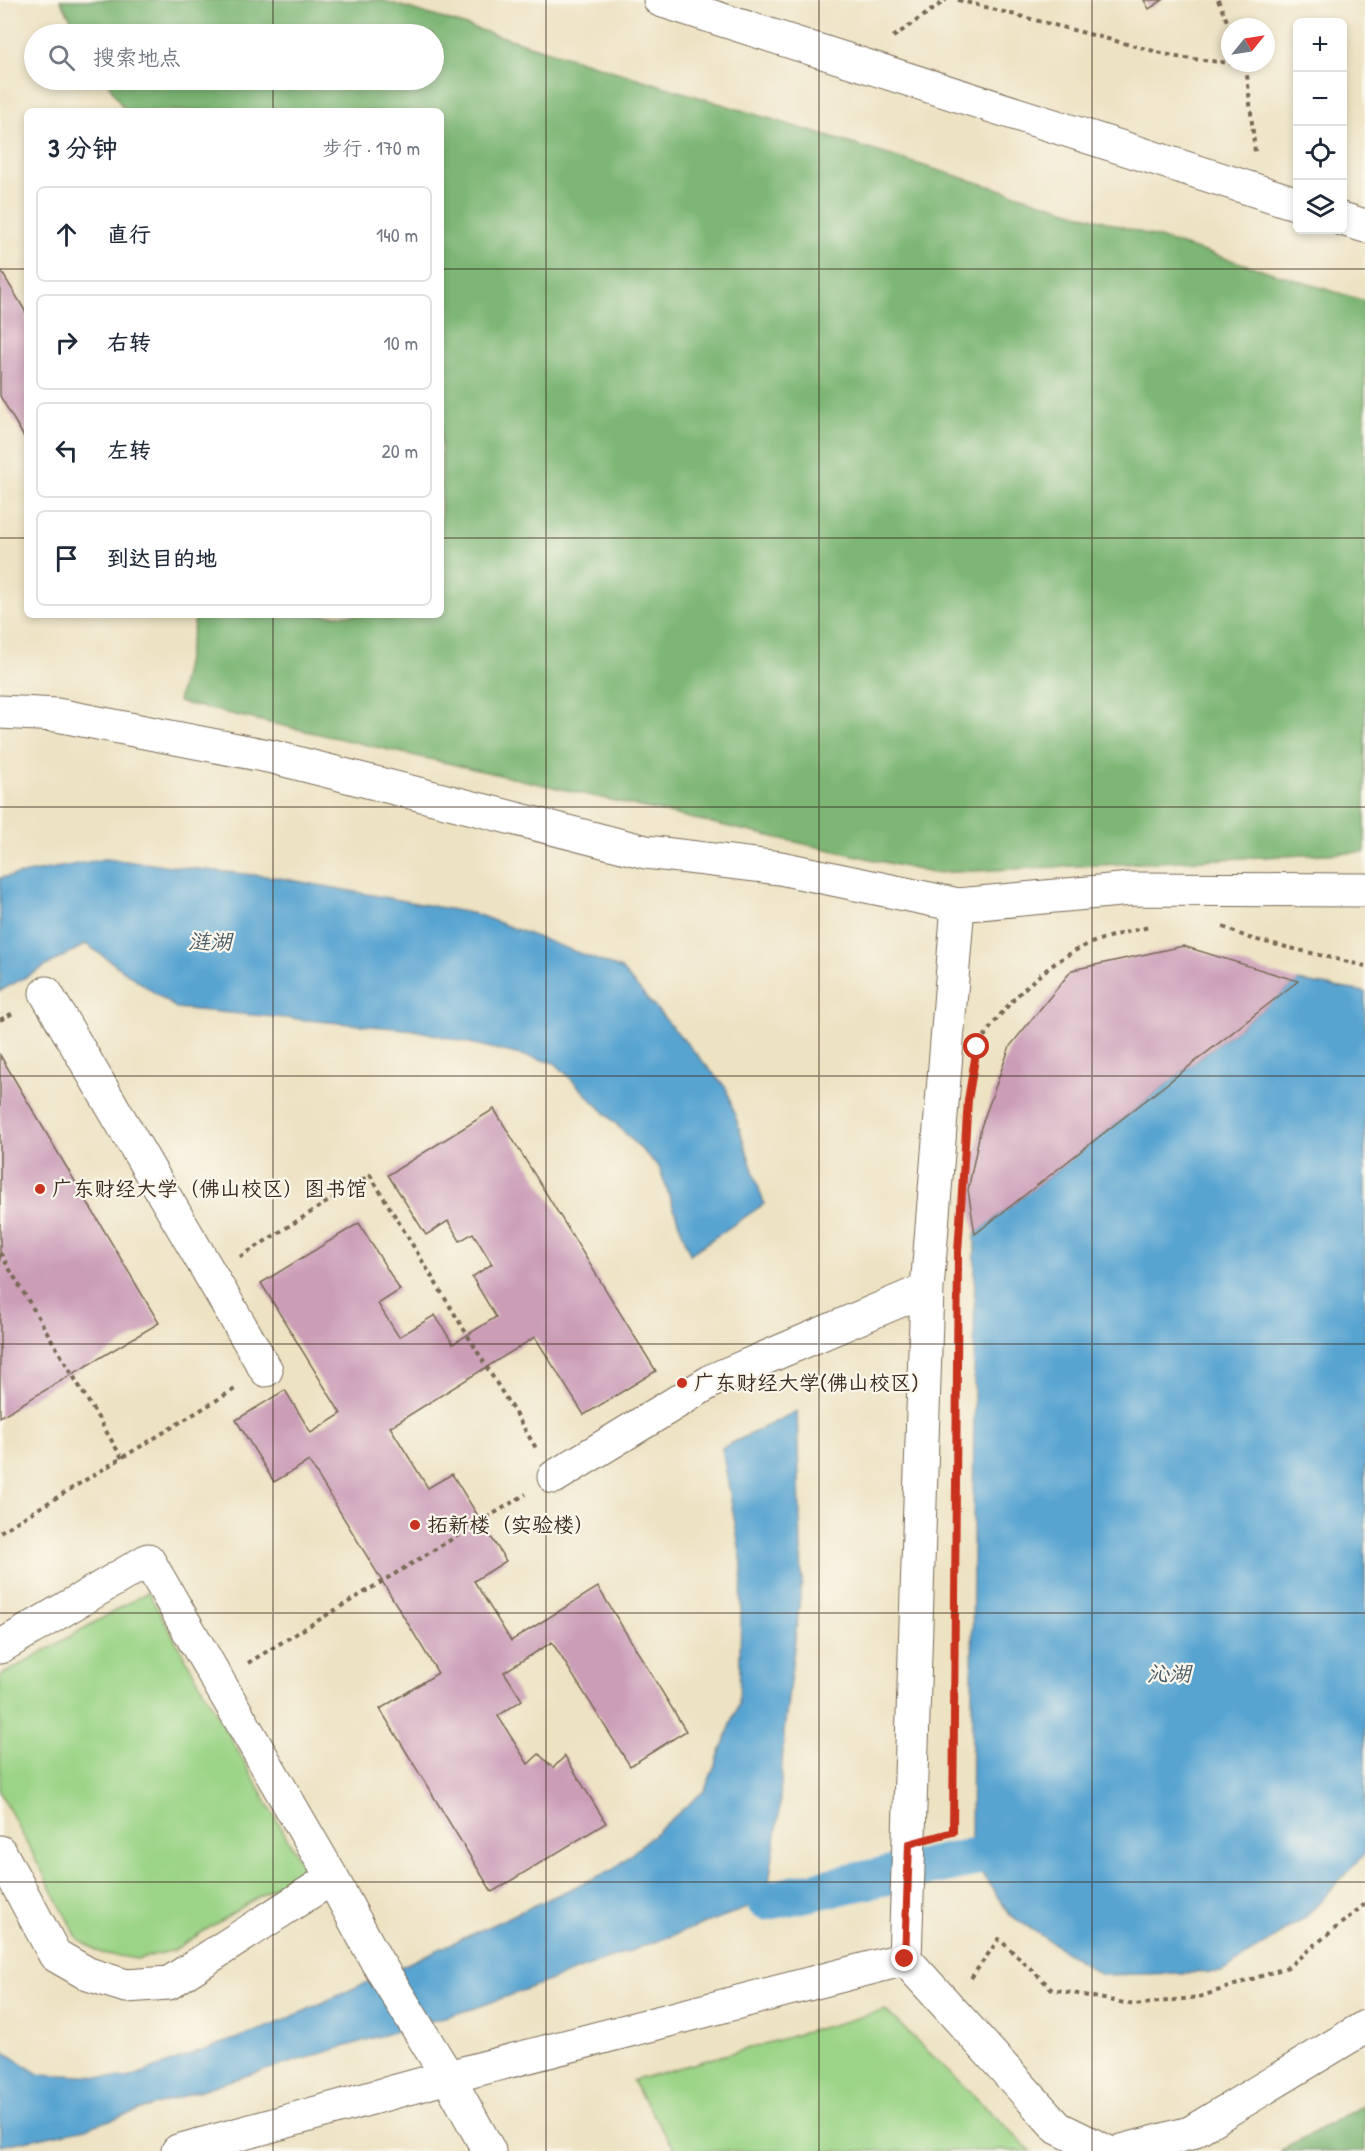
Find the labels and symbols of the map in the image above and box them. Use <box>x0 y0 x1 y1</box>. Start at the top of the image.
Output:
north arrow <box>1221 18 1275 72</box>
water label: 涟湖 <box>188 926 234 956</box>
route start <box>963 1033 989 1059</box>
place label: 广东财经大学（佛山校区）图书馆 <box>52 1174 367 1203</box>
marker: 广东财经大学（佛山校区）图书馆 <box>33 1182 47 1196</box>
place label: 广东财经大学(佛山校区) <box>694 1368 919 1397</box>
marker: 广东财经大学(佛山校区) <box>675 1376 689 1390</box>
place label: 拓新楼（实验楼） <box>427 1510 595 1539</box>
marker: 拓新楼（实验楼） <box>408 1518 422 1532</box>
water label: 沁湖 <box>1147 1658 1193 1688</box>
route end <box>891 1945 917 1971</box>

